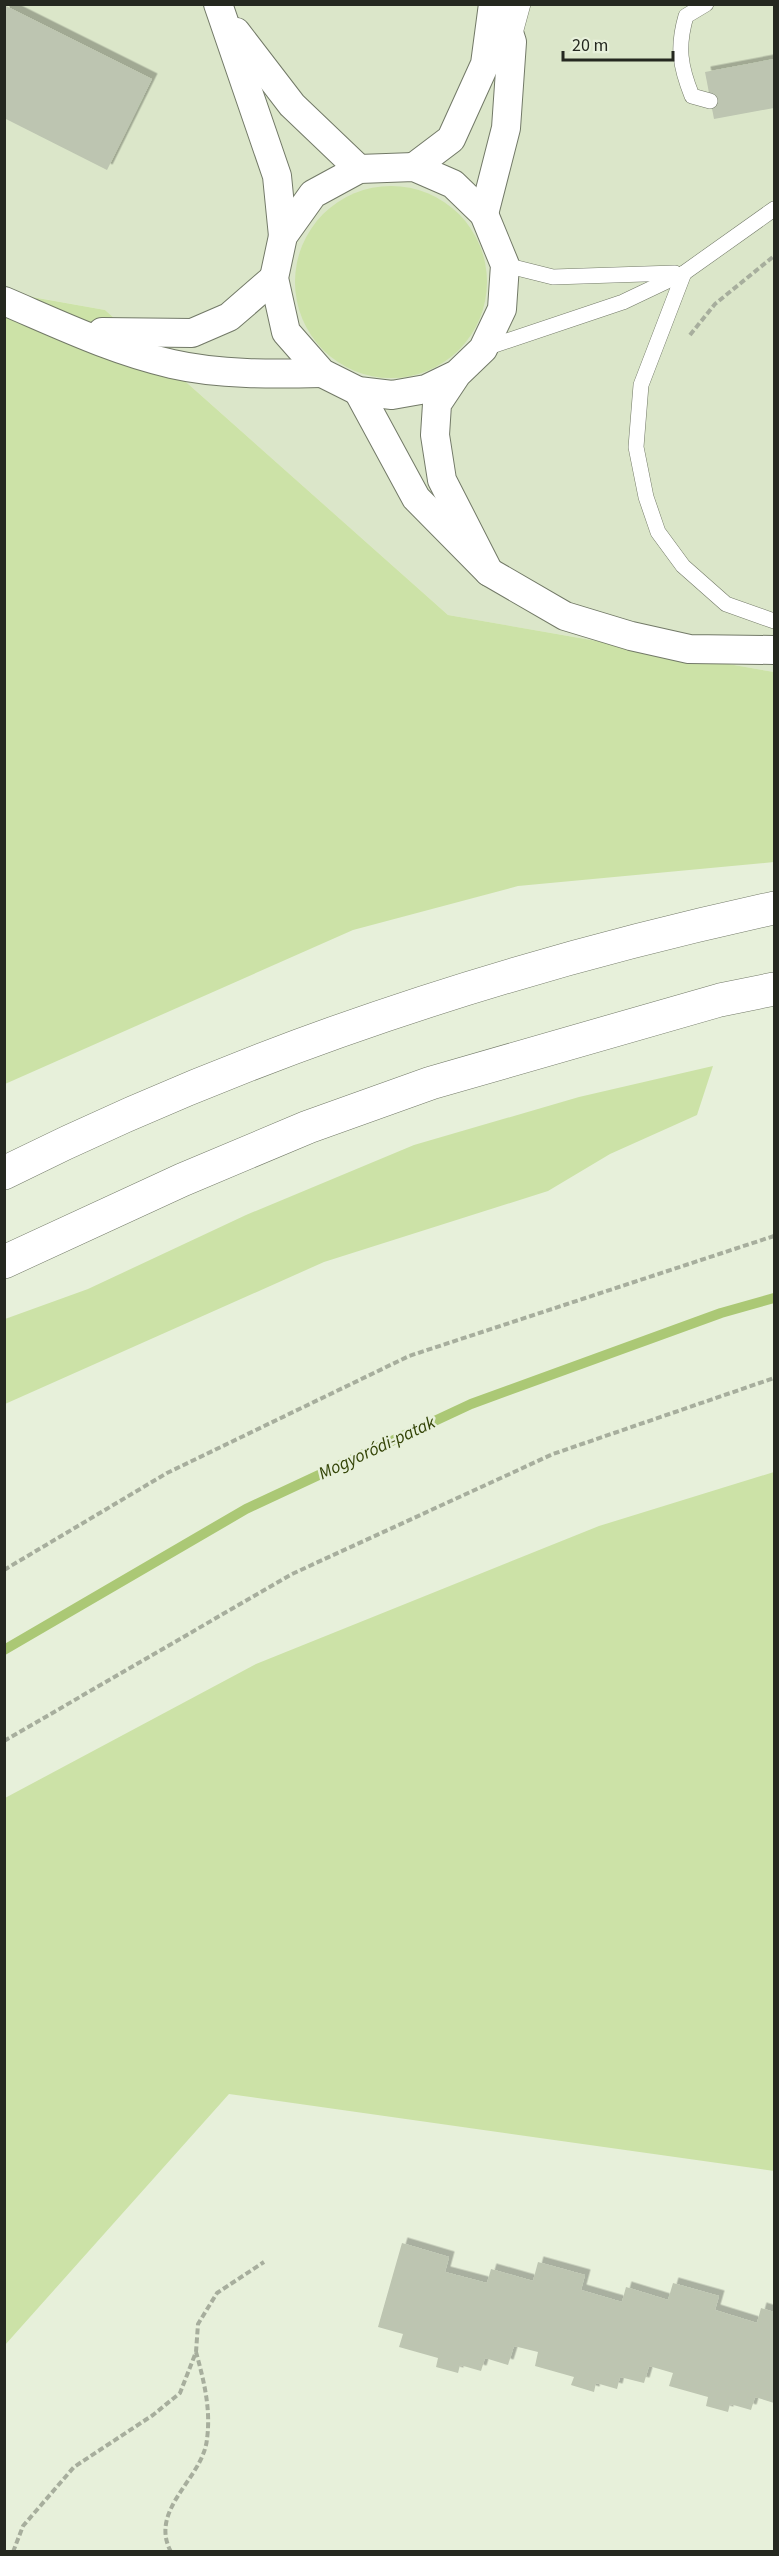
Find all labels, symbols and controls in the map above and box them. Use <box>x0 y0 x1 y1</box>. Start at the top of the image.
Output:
scale bar <box>563 24 672 62</box>
text: 20 m <box>572 33 608 58</box>
water label: Mogyoródi-patak <box>314 1410 440 1486</box>

